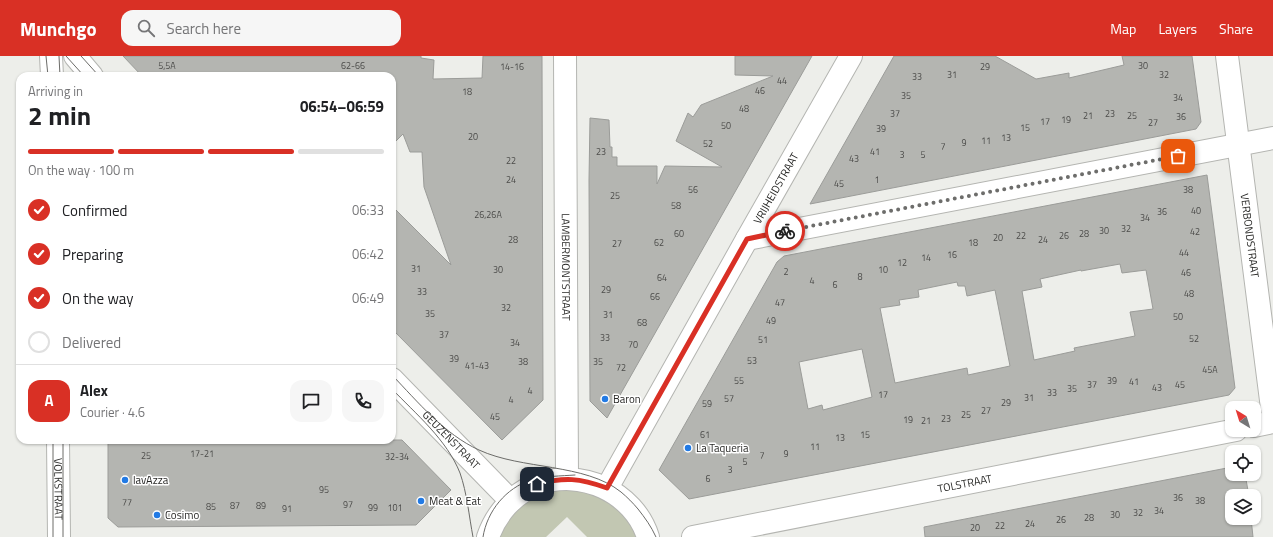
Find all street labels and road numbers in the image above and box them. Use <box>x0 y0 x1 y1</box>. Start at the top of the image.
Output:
street label: VRIJHEIDSTRAAT <box>749 150 802 227</box>
street label: VERBONDSTRAAT <box>1237 192 1263 279</box>
street label: LAMBERMONTSTRAAT <box>558 213 574 321</box>
street label: GEUZENSTRAAT <box>419 407 484 473</box>
street label: VOLKSTRAAT <box>50 458 67 520</box>
street label: TOLSTRAAT <box>936 470 994 497</box>

